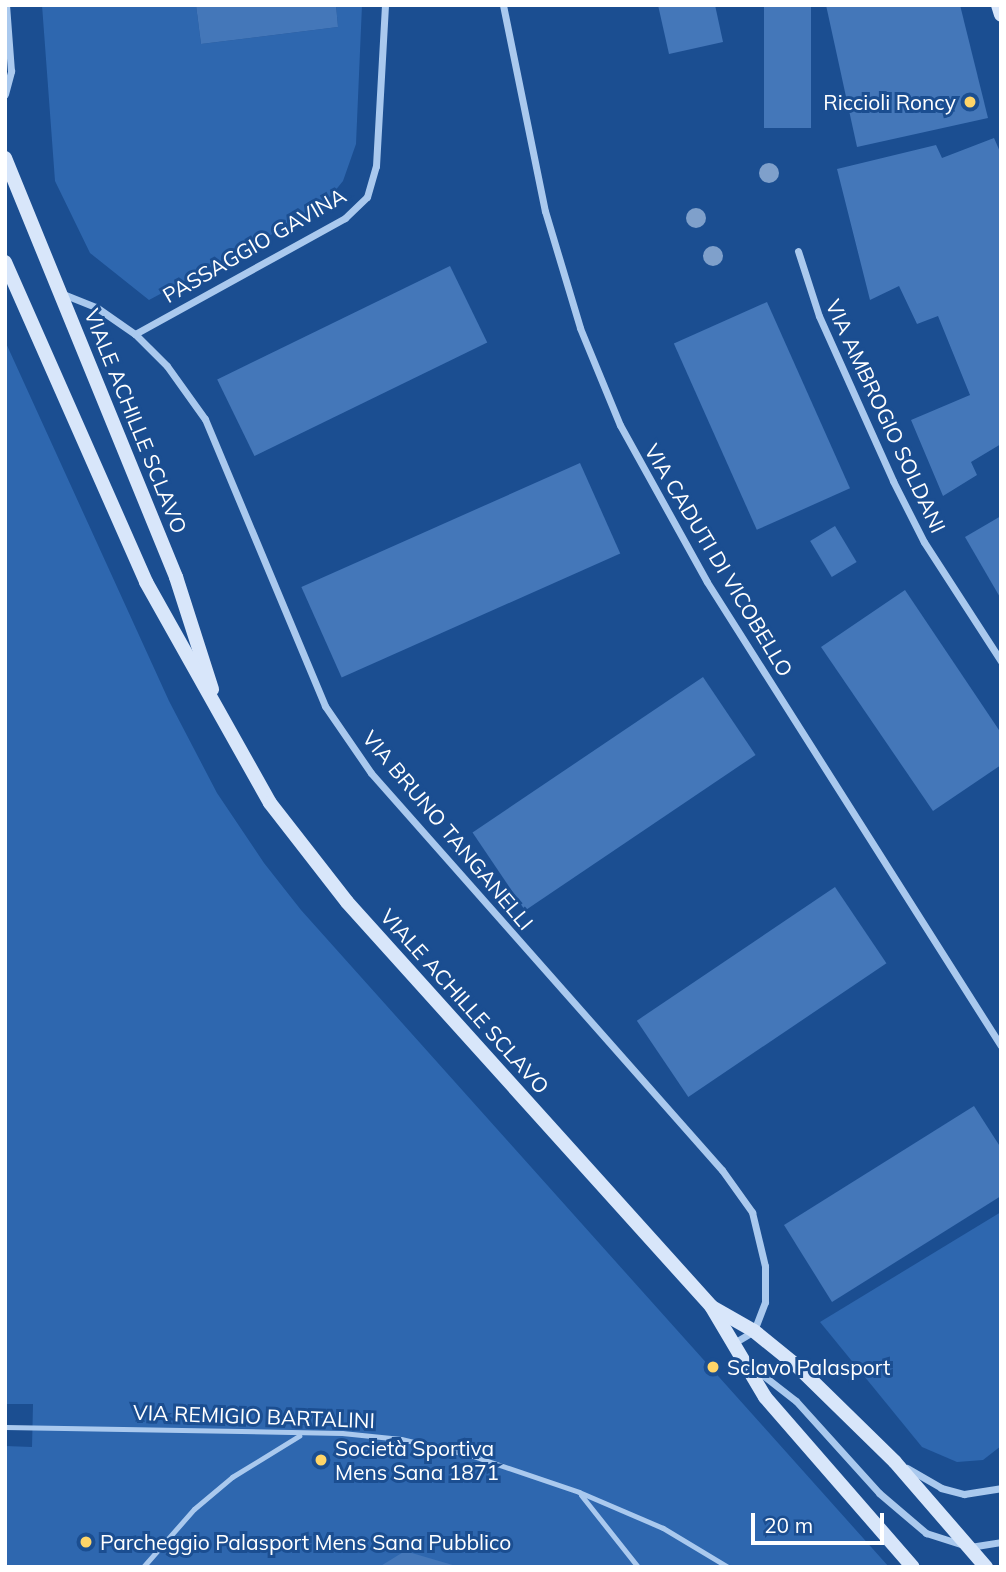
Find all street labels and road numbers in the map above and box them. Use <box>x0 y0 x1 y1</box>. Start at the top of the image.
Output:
street label: PASSAGGIO GAVINA <box>158 182 350 308</box>
street label: VIA AMBROGIO SOLDANI <box>821 295 951 537</box>
street label: VIALE ACHILLE SCLAVO <box>79 305 193 537</box>
street label: VIA CADUTI DI VICOBELLO <box>639 439 799 681</box>
street label: VIA BRUNO TANGANELLI <box>357 725 539 935</box>
street label: VIALE ACHILLE SCLAVO <box>375 903 555 1099</box>
street label: VIA REMIGIO BARTALINI <box>133 1399 375 1433</box>

